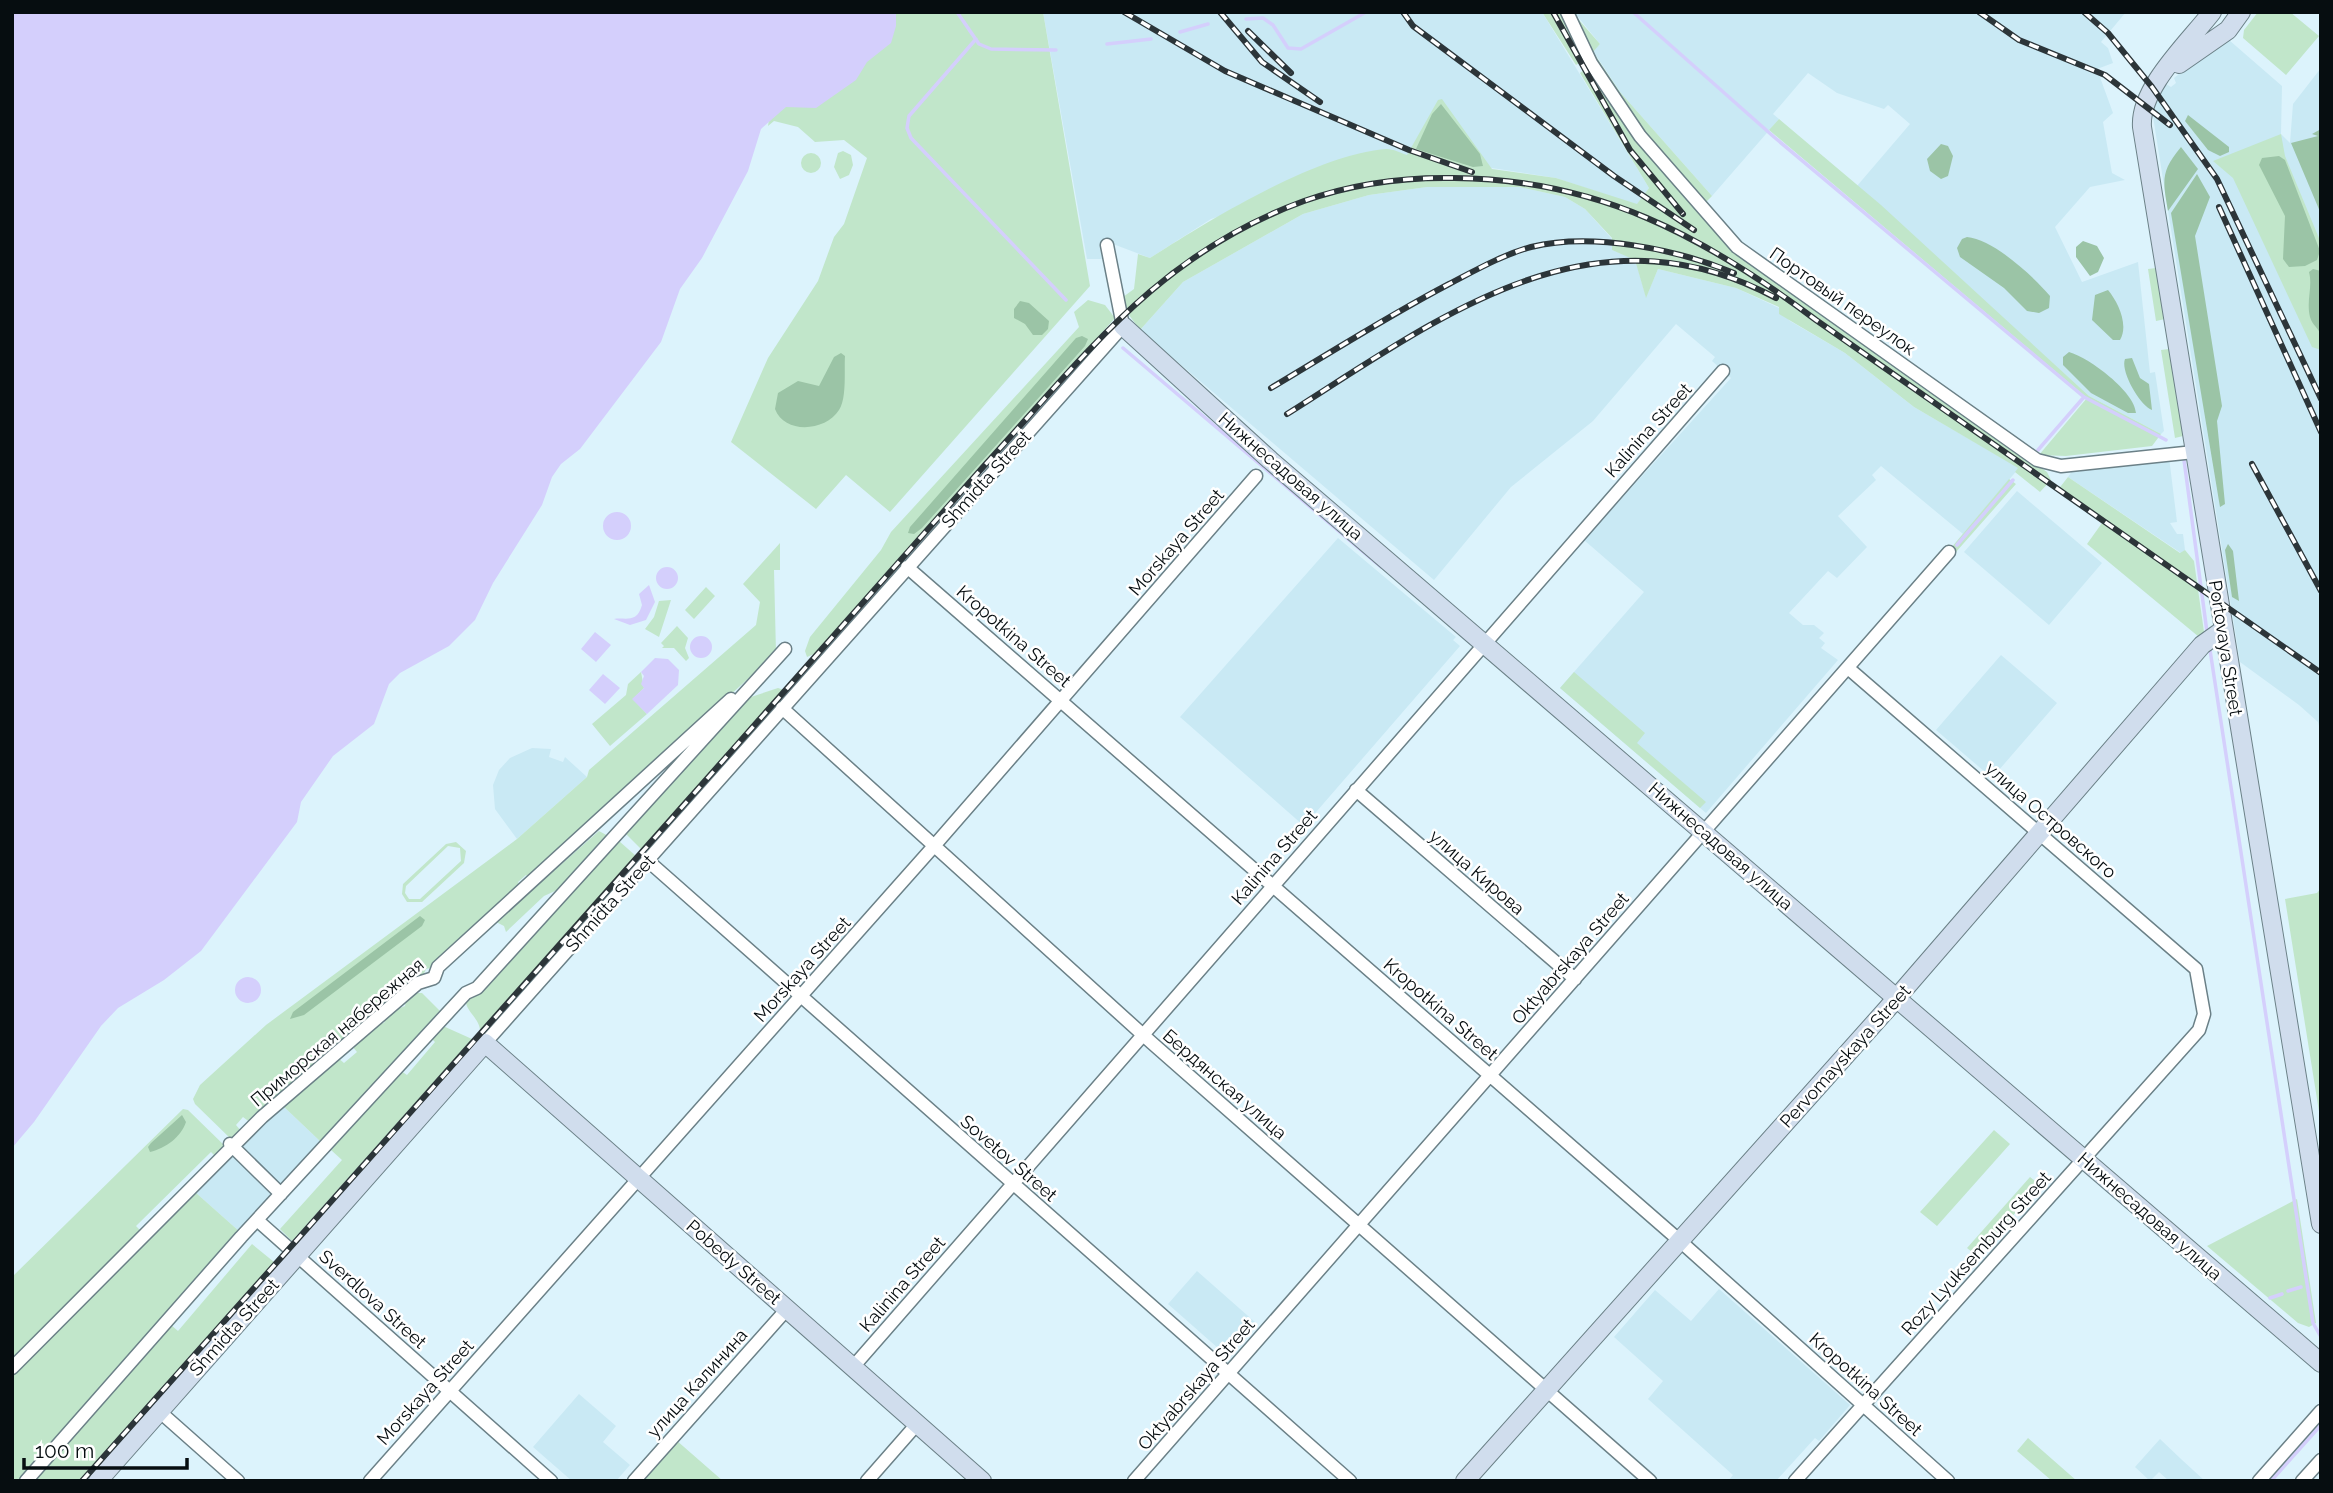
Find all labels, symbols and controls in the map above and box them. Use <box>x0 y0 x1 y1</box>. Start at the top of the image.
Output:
street label: Портовый переулок <box>1766 243 1920 359</box>
street label: Kalinina Street <box>1600 379 1696 481</box>
street label: Нижнесадовая улица <box>1215 408 1367 544</box>
street label: Shmidta Street <box>937 426 1035 532</box>
street label: Morskaya Street <box>1124 484 1228 600</box>
street label: Portovaya Street <box>2205 579 2247 717</box>
street label: Kropotkina Street <box>953 581 1075 691</box>
street label: улица Островского <box>1981 757 2121 883</box>
street label: Нижнесадовая улица <box>1645 778 1797 914</box>
street label: Kalinina Street <box>1227 805 1321 909</box>
street label: улица Кирова <box>1425 825 1529 919</box>
street label: Shmidta Street <box>561 850 659 956</box>
street label: Oktyabrskaya Street <box>1507 888 1633 1028</box>
street label: Morskaya Street <box>749 912 855 1026</box>
street label: Приморская набережная <box>246 953 428 1111</box>
street label: Kropotkina Street <box>1380 954 1502 1064</box>
street label: Pervomayskaya Street <box>1775 980 1915 1132</box>
street label: Бердянская улица <box>1159 1025 1291 1143</box>
street label: Sovetov Street <box>956 1110 1062 1206</box>
street label: Нижнесадовая улица <box>2074 1148 2226 1284</box>
street label: Rozy Lyuksemburg Street <box>1897 1167 2055 1339</box>
street label: Pobedy Street <box>682 1215 786 1309</box>
street label: Kalinina Street <box>855 1232 949 1336</box>
street label: Sverdlova Street <box>315 1245 431 1353</box>
street label: Shmidta Street <box>185 1274 283 1380</box>
street label: Oktyabrskaya Street <box>1133 1314 1259 1454</box>
street label: улица Калинина <box>643 1324 751 1442</box>
street label: Kropotkina Street <box>1805 1328 1927 1440</box>
street label: Morskaya Street <box>372 1335 478 1449</box>
scale bar <box>24 1426 187 1470</box>
text: 100 m <box>35 1438 94 1463</box>

